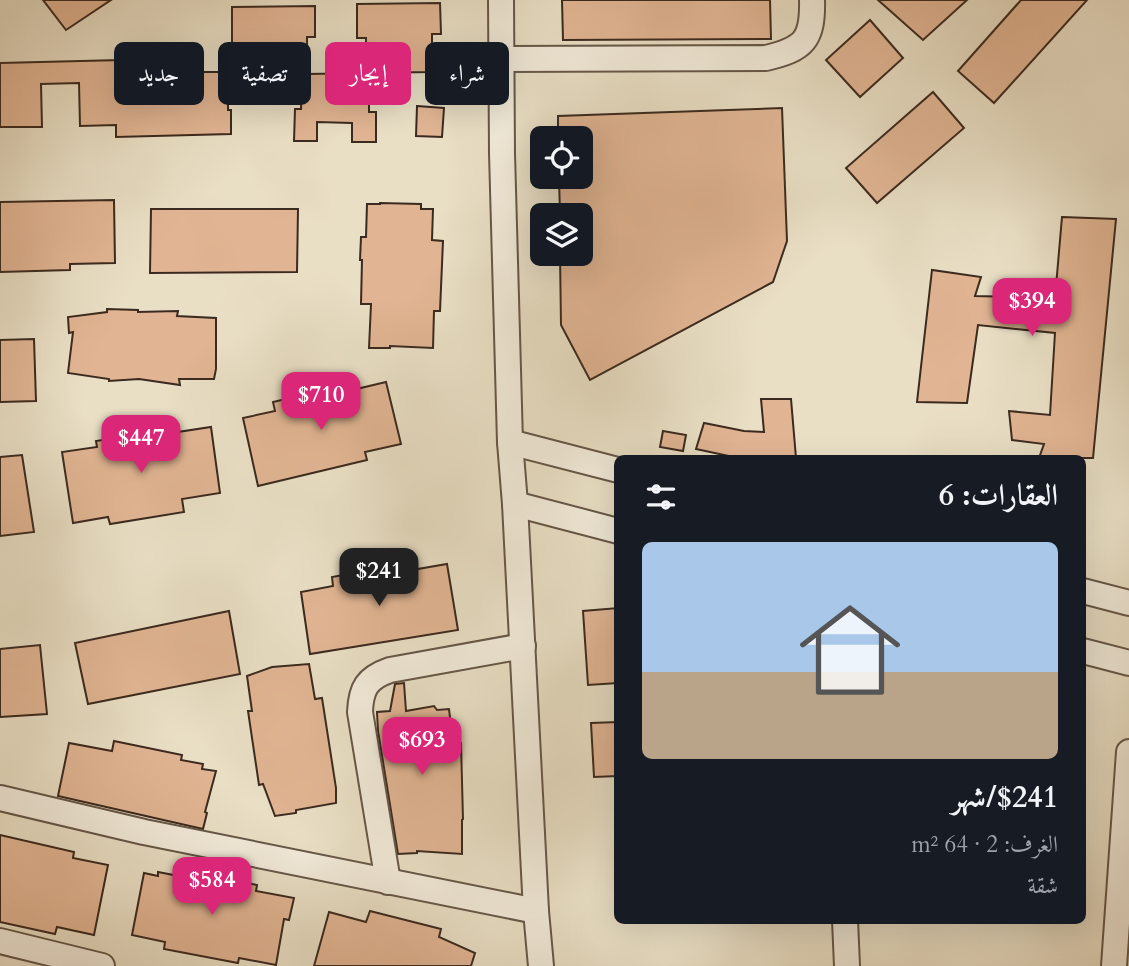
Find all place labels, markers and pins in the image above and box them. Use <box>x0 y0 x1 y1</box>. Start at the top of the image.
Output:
pin: $394 <box>991 278 1073 338</box>
pin: $710 <box>280 372 362 432</box>
pin: $447 <box>100 416 182 475</box>
pin: $241 <box>338 548 420 608</box>
pin: $693 <box>381 718 463 777</box>
pin: $584 <box>171 858 253 917</box>

